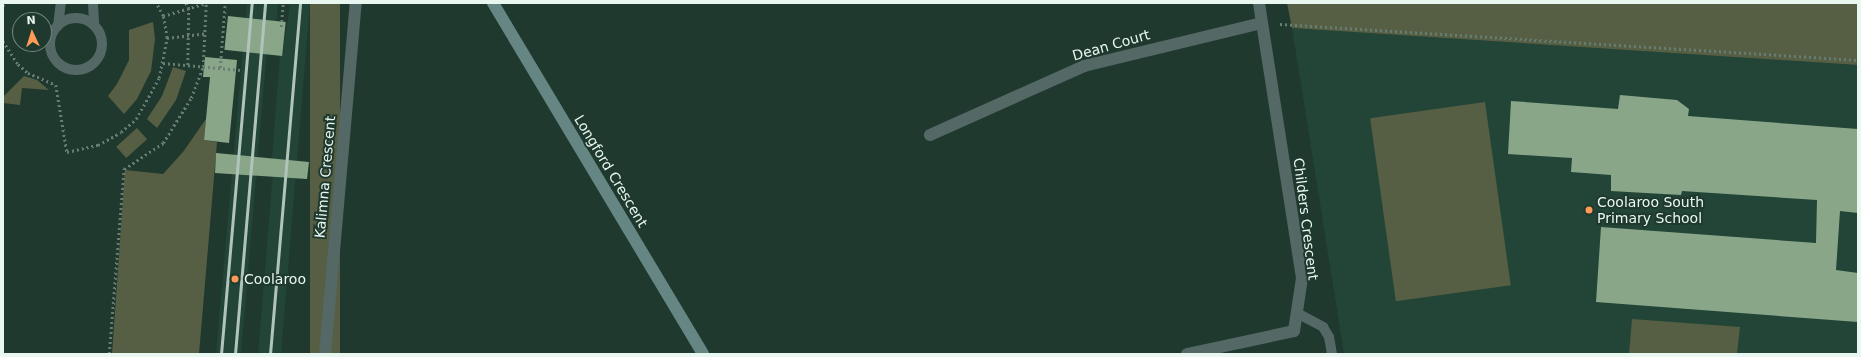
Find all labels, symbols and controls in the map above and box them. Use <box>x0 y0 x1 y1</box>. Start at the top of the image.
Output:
north arrow <box>12 12 52 52</box>
text: N <box>26 14 36 27</box>
street label: Dean Court <box>1070 26 1152 64</box>
street label: Longford Crescent <box>571 112 651 230</box>
street label: Kalimna Crescent <box>311 115 339 239</box>
street label: Childers Crescent <box>1290 157 1322 281</box>
place label: Coolaroo South Primary School <box>1597 194 1704 226</box>
marker: Coolaroo South Primary School <box>1584 205 1594 215</box>
place label: Coolaroo <box>244 271 306 287</box>
marker: Coolaroo <box>229 273 241 285</box>

